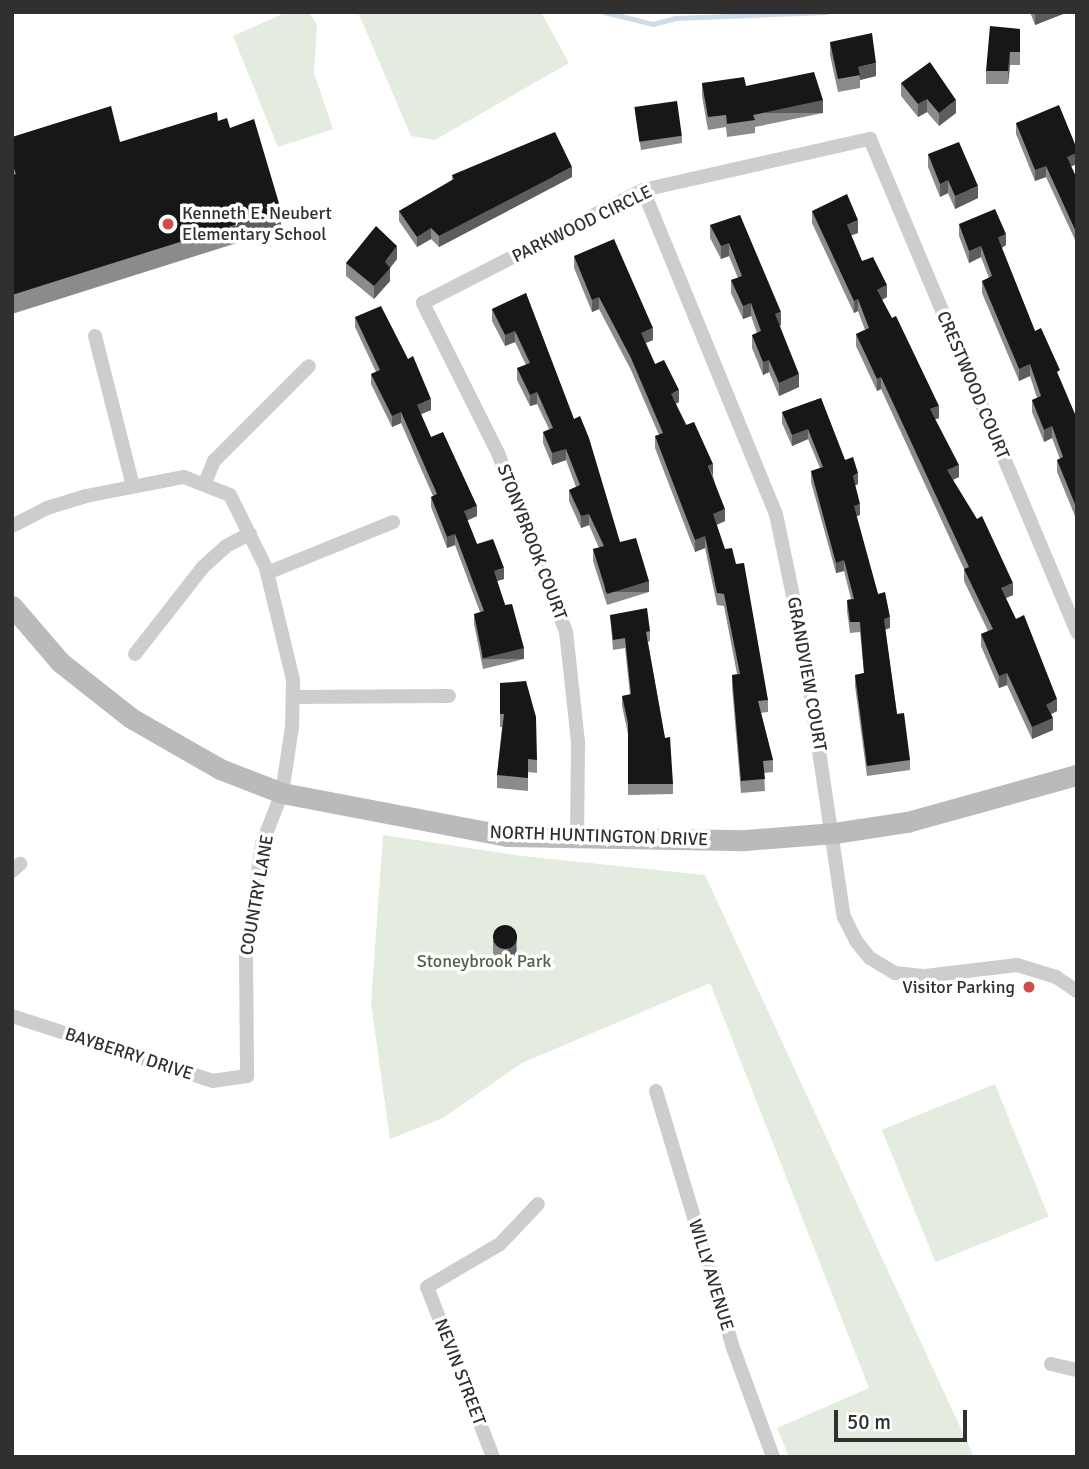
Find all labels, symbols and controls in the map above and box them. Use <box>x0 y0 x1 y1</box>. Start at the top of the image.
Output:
street label: PARKWOOD CIRCLE <box>508 181 656 267</box>
place label: Kenneth E. Neubert Elementary School <box>182 203 332 246</box>
marker: Kenneth E. Neubert Elementary School <box>160 216 176 232</box>
street label: CRESTWOOD COURT <box>932 308 1014 462</box>
street label: STONYBROOK COURT <box>492 461 572 623</box>
street label: GRANDVIEW COURT <box>783 595 831 753</box>
street label: NORTH HUNTINGTON DRIVE <box>489 821 709 851</box>
street label: COUNTRY LANE <box>236 833 278 957</box>
park label: Stoneybrook Park <box>417 950 551 972</box>
place label: Visitor Parking <box>902 976 1015 998</box>
marker: Visitor Parking <box>1021 979 1037 995</box>
street label: BAYBERRY DRIVE <box>62 1023 196 1085</box>
street label: WILLY AVENUE <box>684 1217 738 1333</box>
street label: NEVIN STREET <box>430 1316 490 1428</box>
scale bar <box>837 1396 970 1440</box>
text: 50 m <box>847 1409 891 1435</box>

